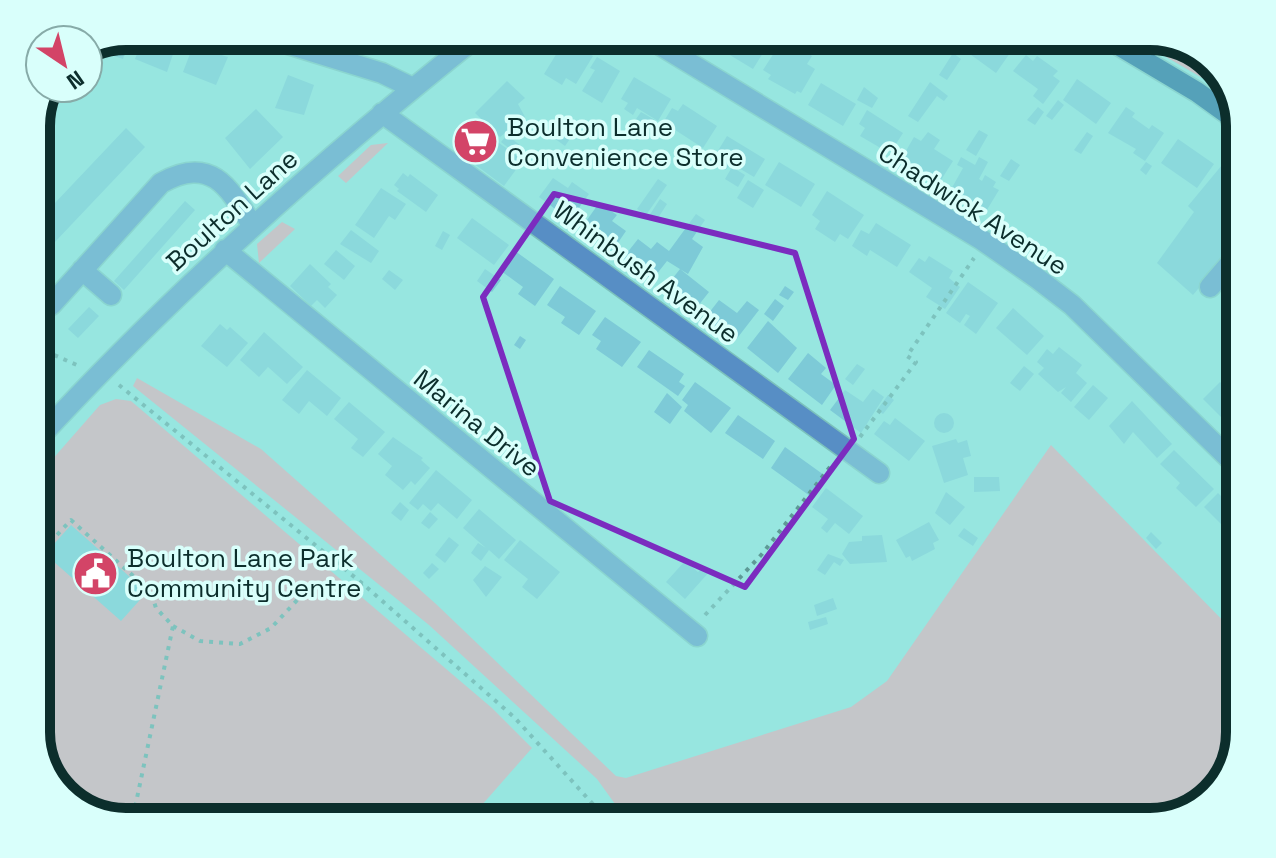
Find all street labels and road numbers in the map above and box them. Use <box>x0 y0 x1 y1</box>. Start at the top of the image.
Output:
street label: Chadwick Avenue <box>872 135 1074 283</box>
street label: Boulton Lane <box>159 142 305 278</box>
street label: Whinbush Avenue <box>546 193 746 351</box>
street label: Marina Drive <box>407 361 547 485</box>

